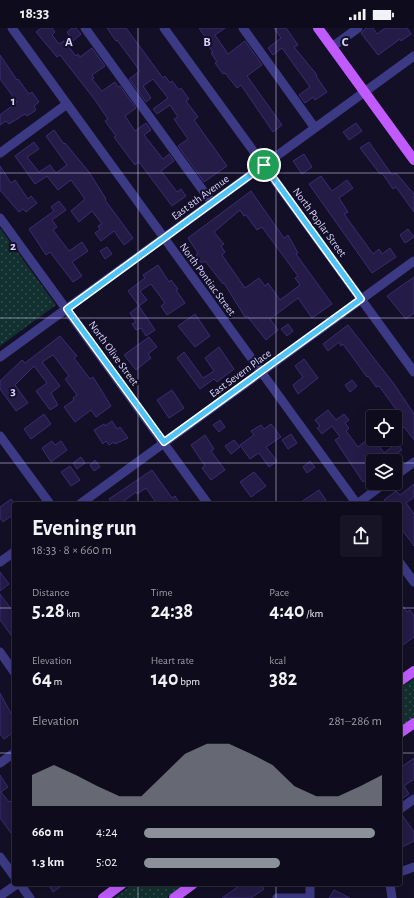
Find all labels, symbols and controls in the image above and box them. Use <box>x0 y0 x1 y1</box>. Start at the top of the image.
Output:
text: 18:33 <box>20 6 49 21</box>
text: A <box>65 36 73 49</box>
text: B <box>203 36 211 49</box>
text: C <box>342 36 349 49</box>
text: 1 <box>11 95 15 108</box>
pin <box>247 148 281 182</box>
icon: arrive <box>253 154 275 176</box>
street label: East 8th Avenue <box>170 173 231 222</box>
street label: North Poplar Street <box>291 186 349 259</box>
text: 2 <box>10 240 16 253</box>
street label: North Pontiac Street <box>178 241 238 318</box>
street label: North Olive Street <box>87 319 141 388</box>
street label: East Severn Place <box>208 347 273 399</box>
text: 3 <box>10 385 16 398</box>
map controls <box>366 410 402 490</box>
button: locate <box>366 410 402 446</box>
button: layers <box>366 454 402 490</box>
button: share <box>340 515 382 557</box>
text: Evening run <box>32 517 137 539</box>
text: 18:33 · 8 × 660 m <box>32 544 112 557</box>
text: Distance <box>32 587 69 598</box>
text: Time <box>151 587 173 598</box>
text: Pace <box>269 587 289 598</box>
text: 5.28 <box>32 601 65 621</box>
text: 24:38 <box>151 601 193 621</box>
text: 4:40 <box>269 601 304 621</box>
text: km <box>65 608 80 619</box>
text: /km <box>304 608 323 619</box>
text: Elevation <box>32 655 72 666</box>
text: Heart rate <box>151 655 194 666</box>
text: kcal <box>269 655 286 666</box>
text: 64 <box>32 669 52 689</box>
text: 140 <box>151 669 178 689</box>
text: 382 <box>269 669 297 689</box>
text: m <box>52 676 62 687</box>
text: bpm <box>178 676 200 687</box>
text: Elevation <box>32 715 79 728</box>
text: 281–286 m <box>329 715 382 728</box>
text: 660 m <box>32 826 64 839</box>
text: 4:24 <box>96 826 117 839</box>
text: 1.3 km <box>32 856 64 869</box>
text: 5:02 <box>96 856 117 869</box>

